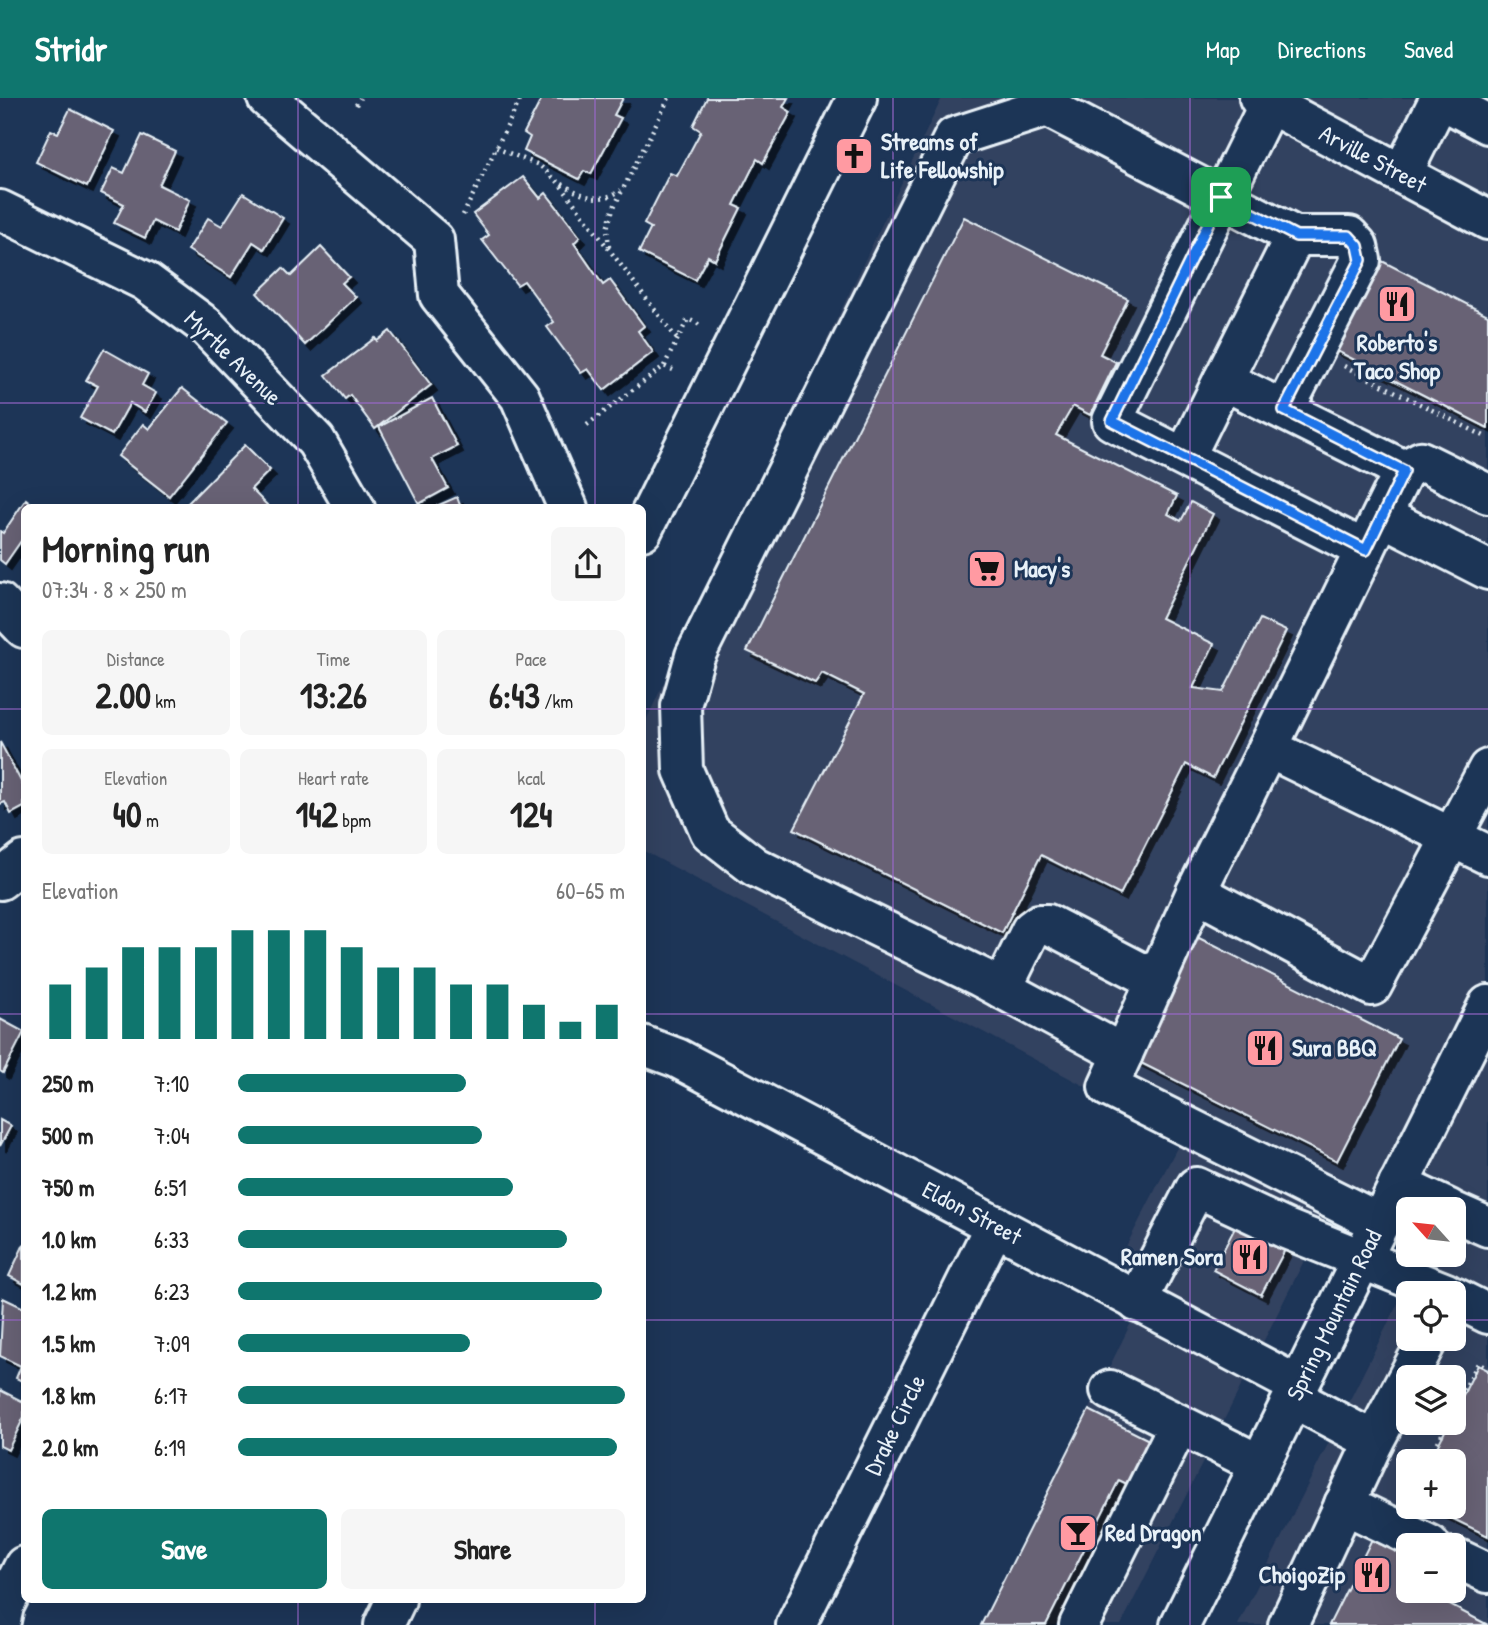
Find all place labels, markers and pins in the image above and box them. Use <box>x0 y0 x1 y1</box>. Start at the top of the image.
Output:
place label: Streams of Life Fellowship <box>881 125 1004 186</box>
church icon: Streams of Life Fellowship <box>833 135 875 177</box>
pin <box>1191 167 1251 227</box>
restaurant icon: Roberto's Taco Shop <box>1376 283 1418 325</box>
place label: Roberto's Taco Shop <box>1353 326 1441 387</box>
supermarket icon: Macy's <box>966 548 1008 590</box>
place label: Macy's <box>1014 552 1070 585</box>
restaurant icon: Sura BBQ <box>1244 1027 1286 1069</box>
place label: Sura BBQ <box>1292 1031 1377 1063</box>
restaurant icon: Ramen Sora <box>1229 1236 1271 1278</box>
place label: Ramen Sora <box>1121 1240 1224 1272</box>
bar icon: Red Dragon <box>1057 1512 1099 1554</box>
place label: Red Dragon <box>1105 1516 1202 1549</box>
restaurant icon: ChoigoZip <box>1351 1554 1393 1596</box>
place label: ChoigoZip <box>1259 1558 1346 1591</box>

